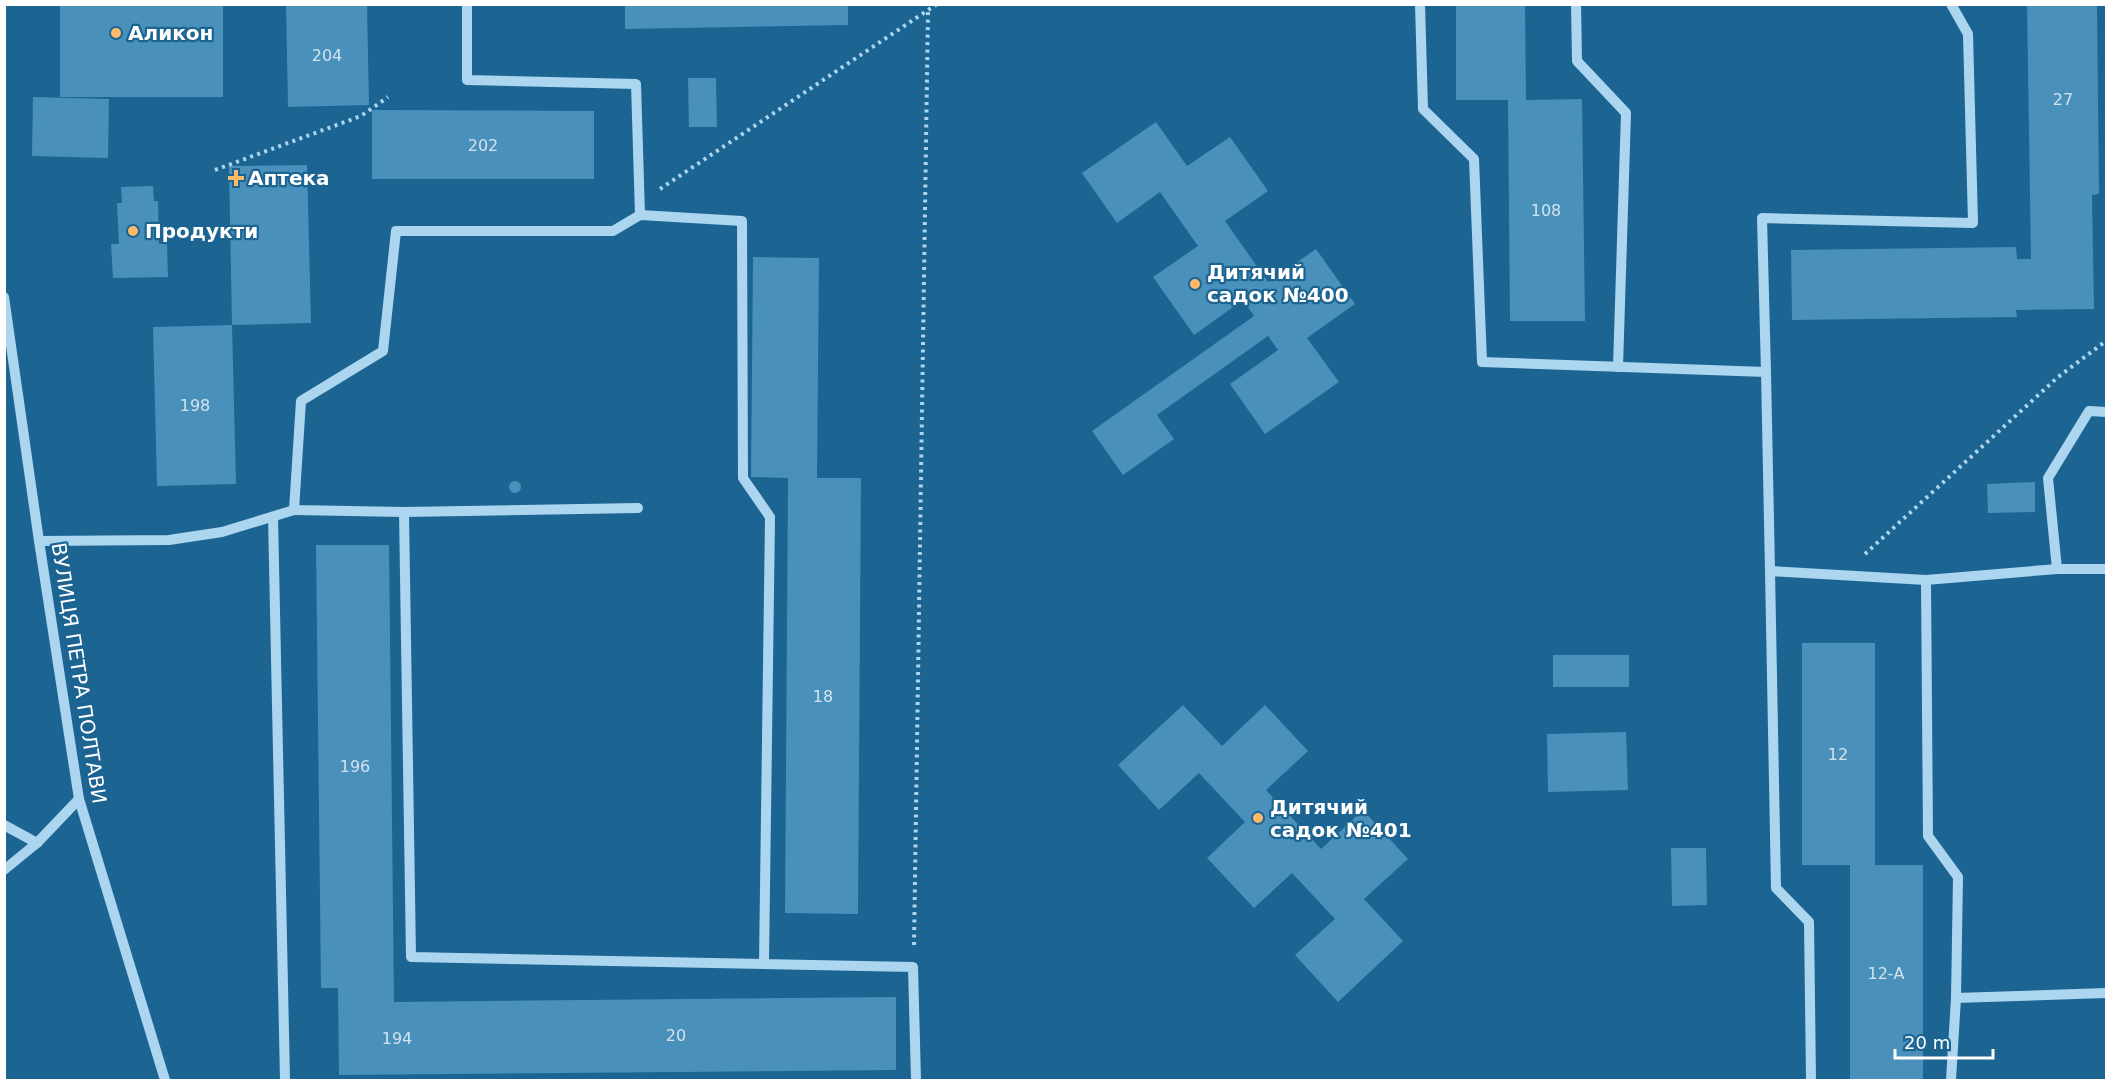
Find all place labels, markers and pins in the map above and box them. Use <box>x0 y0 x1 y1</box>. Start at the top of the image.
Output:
place label: Аликон <box>128 21 213 45</box>
marker: Аликон <box>109 26 123 40</box>
place label: Аптека <box>248 166 330 190</box>
marker: Аптека <box>229 171 243 185</box>
place label: Продукти <box>145 219 258 243</box>
marker: Продукти <box>126 224 140 238</box>
place label: Дитячий садок №400 <box>1207 260 1349 307</box>
marker: Дитячий садок №400 <box>1188 277 1202 291</box>
place label: Дитячий садок №401 <box>1270 795 1412 842</box>
marker: Дитячий садок №401 <box>1251 811 1265 825</box>

